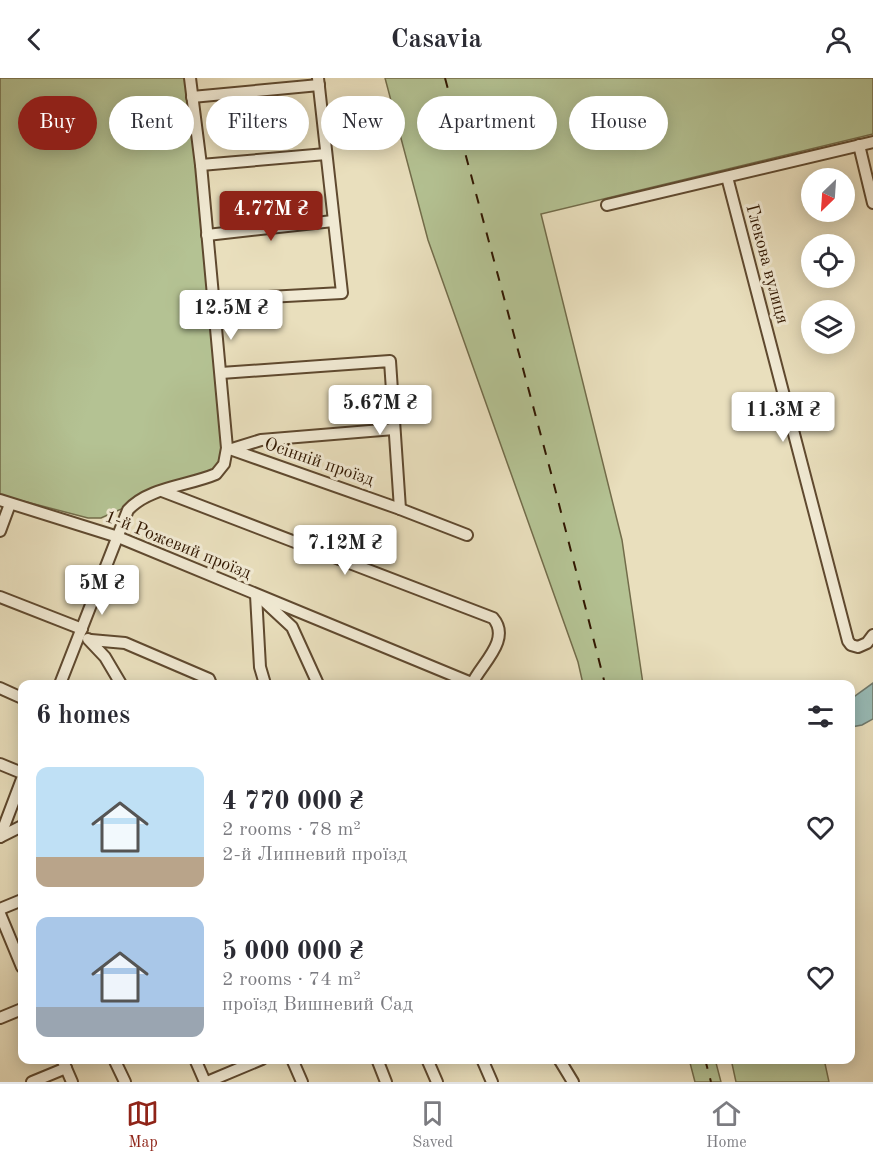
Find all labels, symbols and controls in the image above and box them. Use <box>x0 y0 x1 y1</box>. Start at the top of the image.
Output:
icon: back <box>18 23 51 56</box>
icon: person <box>822 23 855 56</box>
text: Casavia <box>391 26 482 53</box>
chip: Buy <box>18 96 97 150</box>
chip: Rent <box>109 96 194 150</box>
chip: Filters <box>206 96 309 150</box>
chip: New <box>321 96 405 150</box>
chip: Apartment <box>417 96 557 150</box>
chip: House <box>569 96 668 150</box>
north arrow <box>801 168 855 222</box>
map controls <box>801 168 855 354</box>
pin: 4.77M ₴ <box>216 191 326 242</box>
text: 4.77M ₴ <box>234 200 308 220</box>
street label: Глекова вулиця <box>742 202 792 326</box>
button: locate <box>801 234 855 288</box>
pin: 12.5M ₴ <box>176 290 286 341</box>
text: 12.5M ₴ <box>194 299 268 319</box>
button: layers <box>801 300 855 354</box>
pin: 5.67M ₴ <box>325 385 435 436</box>
pin: 11.3M ₴ <box>728 392 838 443</box>
text: 5.67M ₴ <box>343 394 417 414</box>
text: 11.3M ₴ <box>746 401 820 421</box>
street label: Осінній проїзд <box>262 435 376 489</box>
street label: 1-й Рожевий проїзд <box>102 507 254 583</box>
pin: 7.12M ₴ <box>290 525 400 576</box>
text: 7.12M ₴ <box>308 534 382 554</box>
pin: 5M ₴ <box>66 565 138 616</box>
text: 5M ₴ <box>79 574 125 594</box>
icon: filters <box>804 700 837 733</box>
text: 6 homes <box>36 703 130 729</box>
text: 4 770 000 ₴ <box>222 789 364 815</box>
icon: home <box>84 791 156 863</box>
icon: heart <box>804 811 837 844</box>
text: 2 rooms · 78 m² <box>222 820 361 840</box>
text: 2-й Липневий проїзд <box>222 845 407 865</box>
text: 5 000 000 ₴ <box>222 939 364 965</box>
icon: home <box>84 941 156 1013</box>
icon: heart <box>804 961 837 994</box>
text: 2 rooms · 74 m² <box>222 970 361 990</box>
text: проїзд Вишневий Сад <box>222 995 413 1015</box>
tab: Map <box>126 1097 159 1153</box>
tab: Saved <box>412 1097 453 1153</box>
tab: Home <box>706 1097 747 1153</box>

